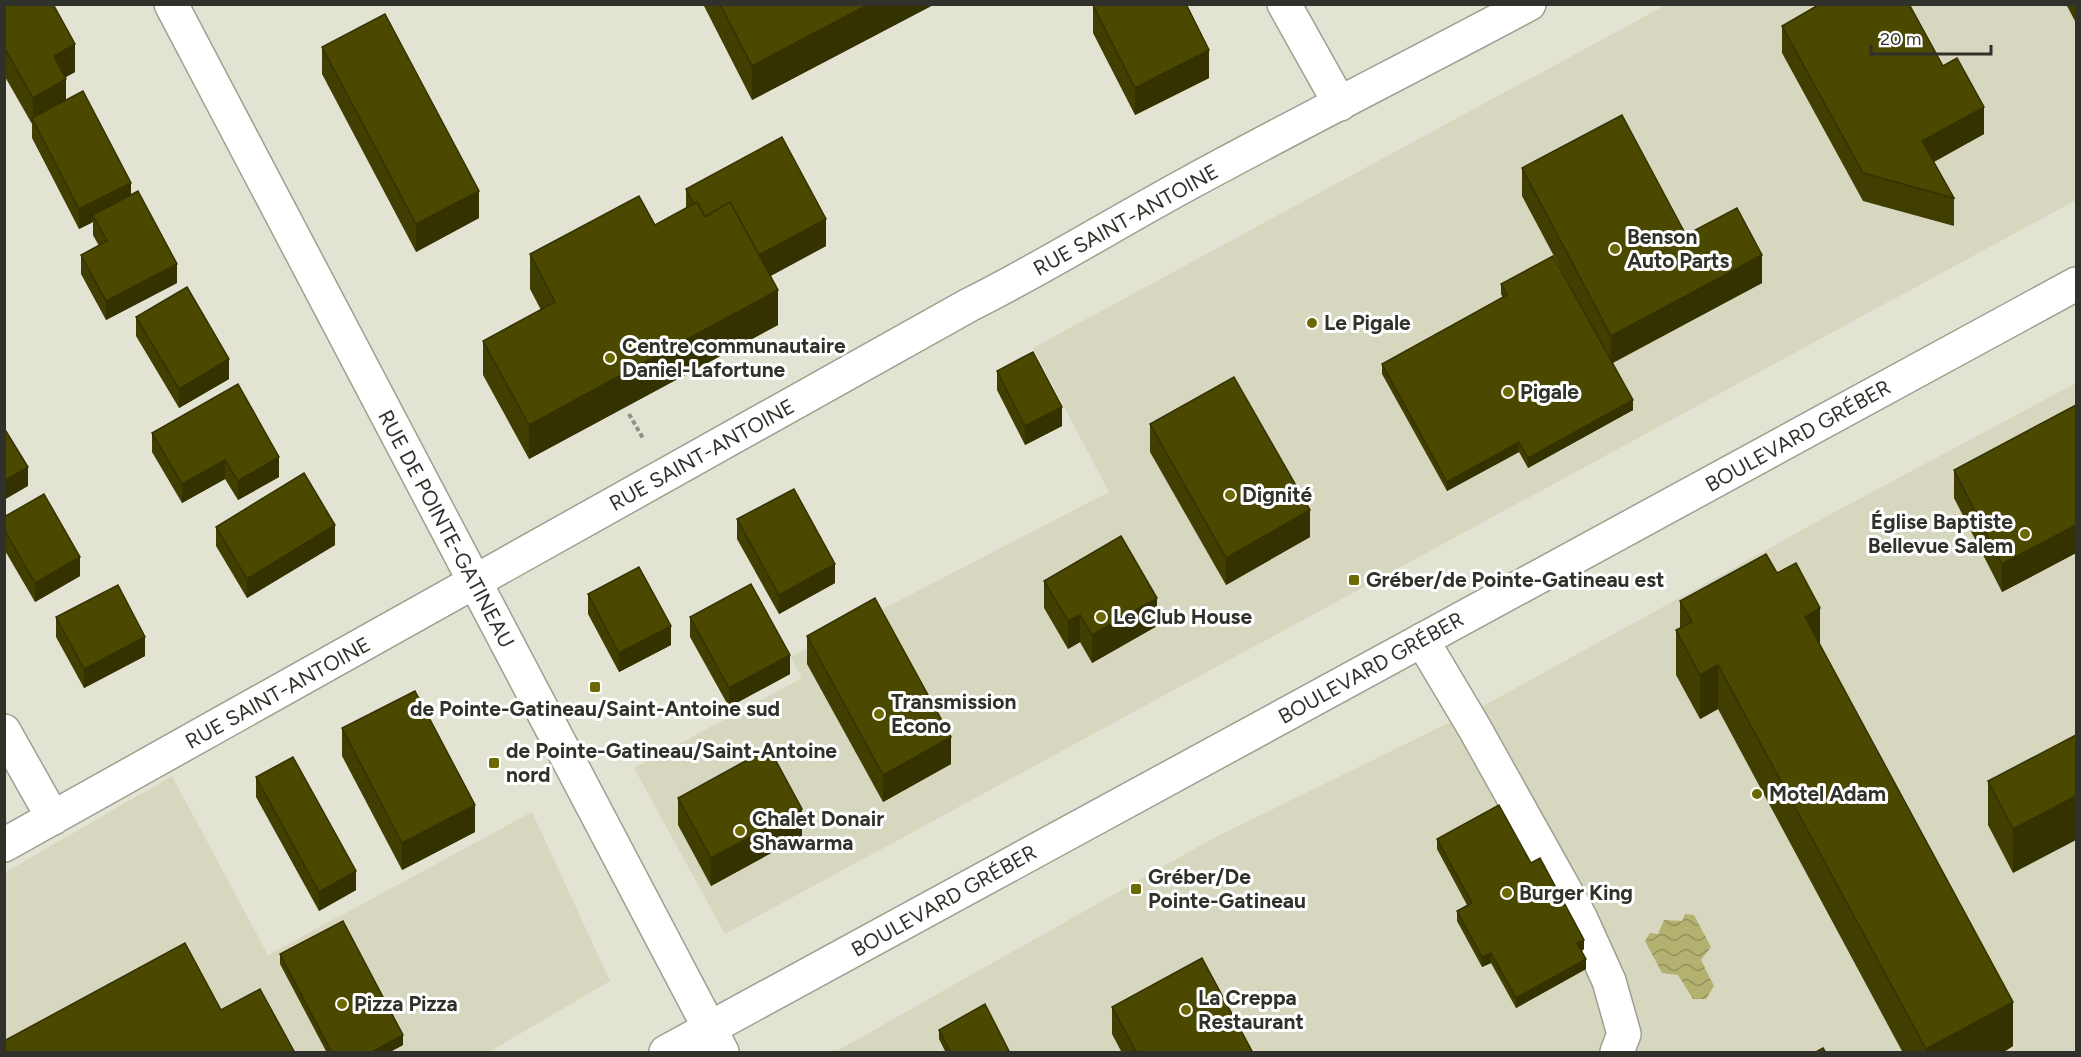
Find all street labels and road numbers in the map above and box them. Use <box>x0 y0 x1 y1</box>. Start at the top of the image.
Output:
street label: RUE SAINT-ANTOINE <box>1029 158 1223 281</box>
street label: BOULEVARD GRÉBER <box>1701 374 1895 497</box>
street label: RUE SAINT-ANTOINE <box>605 393 799 516</box>
street label: RUE DE POINTE-GATINEAU <box>373 406 520 652</box>
street label: BOULEVARD GRÉBER <box>1274 606 1468 729</box>
street label: RUE SAINT-ANTOINE <box>181 631 375 754</box>
street label: BOULEVARD GRÉBER <box>847 839 1041 962</box>

